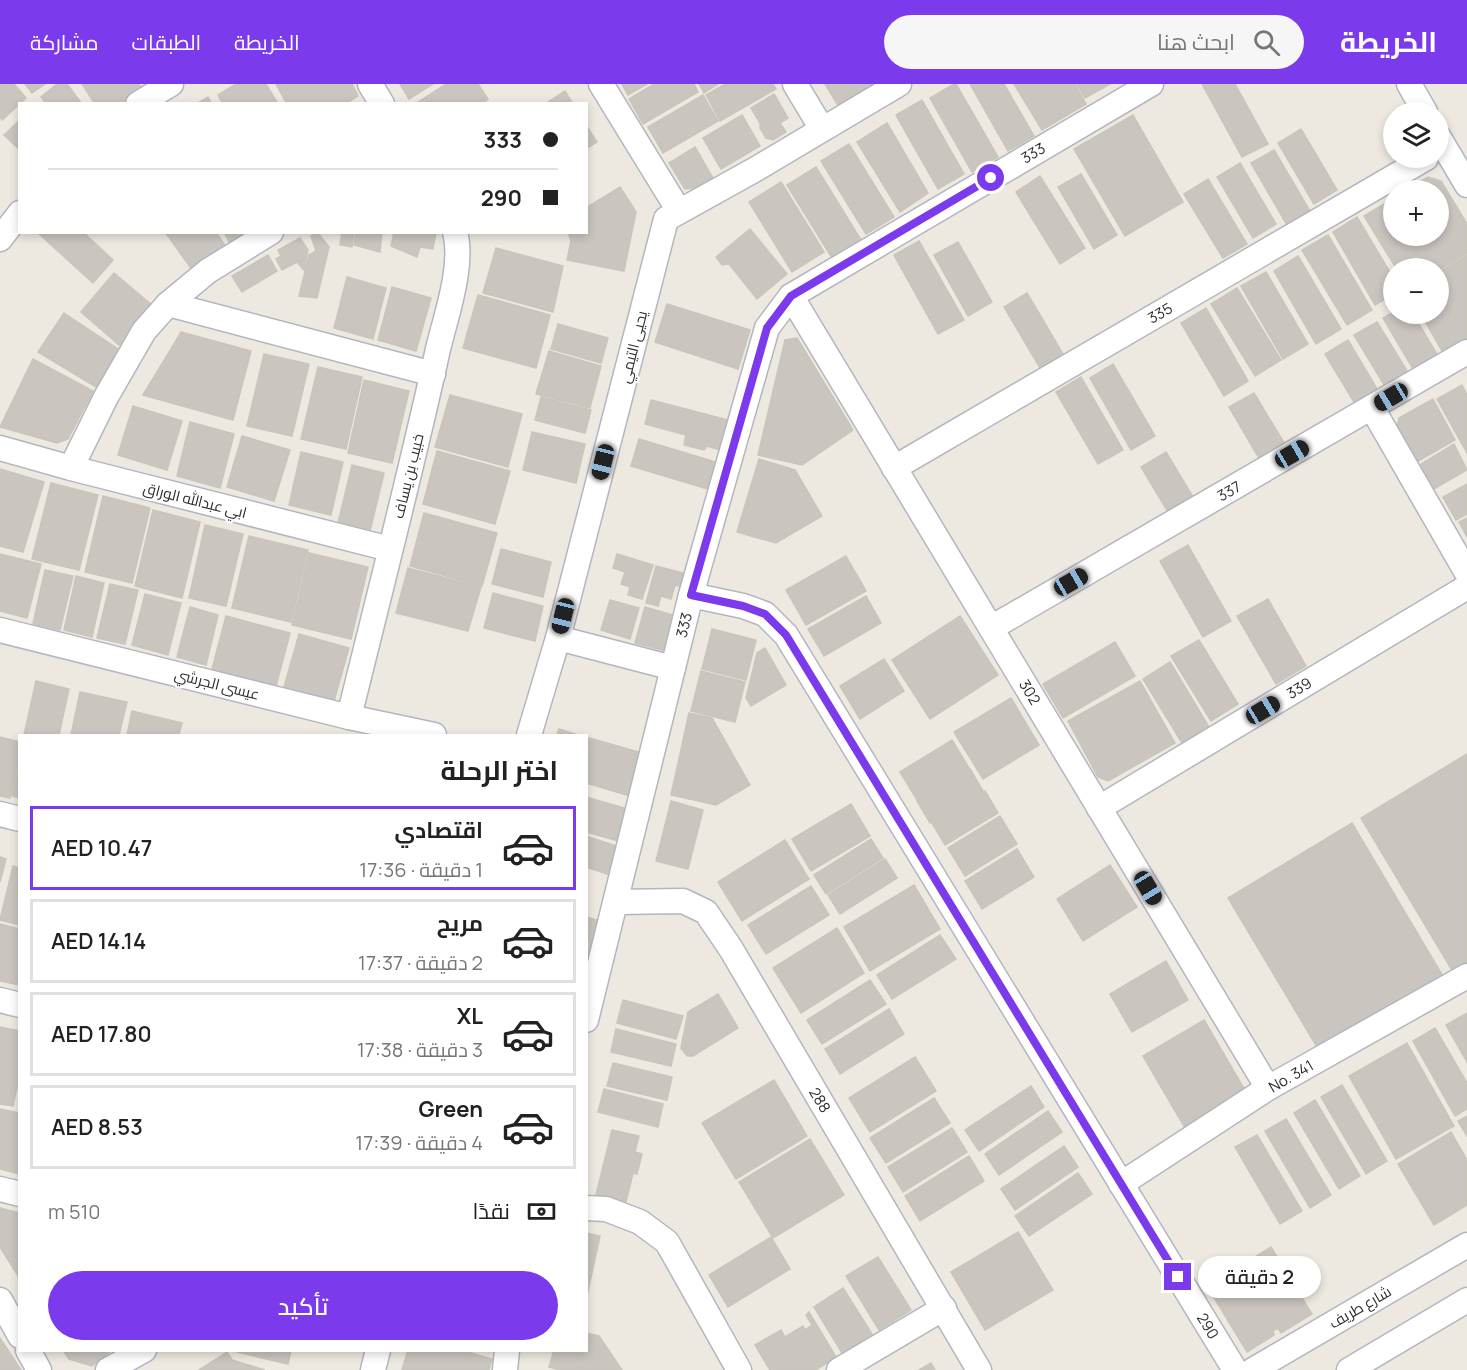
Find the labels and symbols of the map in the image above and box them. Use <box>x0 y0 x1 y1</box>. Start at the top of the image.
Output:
street label: 333 <box>1017 138 1049 168</box>
route start <box>977 164 1004 191</box>
street label: 335 <box>1144 298 1176 328</box>
street label: يحيى التيمي <box>614 309 654 386</box>
car <box>1371 380 1411 414</box>
street label: خبيب بن يساف <box>387 431 429 521</box>
car <box>1272 437 1312 471</box>
car <box>590 442 616 482</box>
street label: 337 <box>1213 476 1245 506</box>
street label: ابي عبدالله الوراق <box>140 477 249 525</box>
car <box>1051 565 1091 599</box>
car <box>550 596 576 636</box>
street label: 333 <box>671 610 697 640</box>
street label: عيسى الجرشي <box>172 663 262 707</box>
street label: 339 <box>1282 672 1316 704</box>
street label: 302 <box>1014 675 1046 709</box>
car <box>1243 693 1283 727</box>
car <box>1131 868 1165 908</box>
street label: No. 341 <box>1265 1055 1317 1097</box>
street label: 288 <box>804 1083 836 1117</box>
callout: 2 دقيقة <box>1199 1256 1322 1298</box>
route end <box>1164 1263 1191 1290</box>
street label: شارع طريف <box>1325 1281 1396 1334</box>
street label: 290 <box>1192 1309 1224 1343</box>

